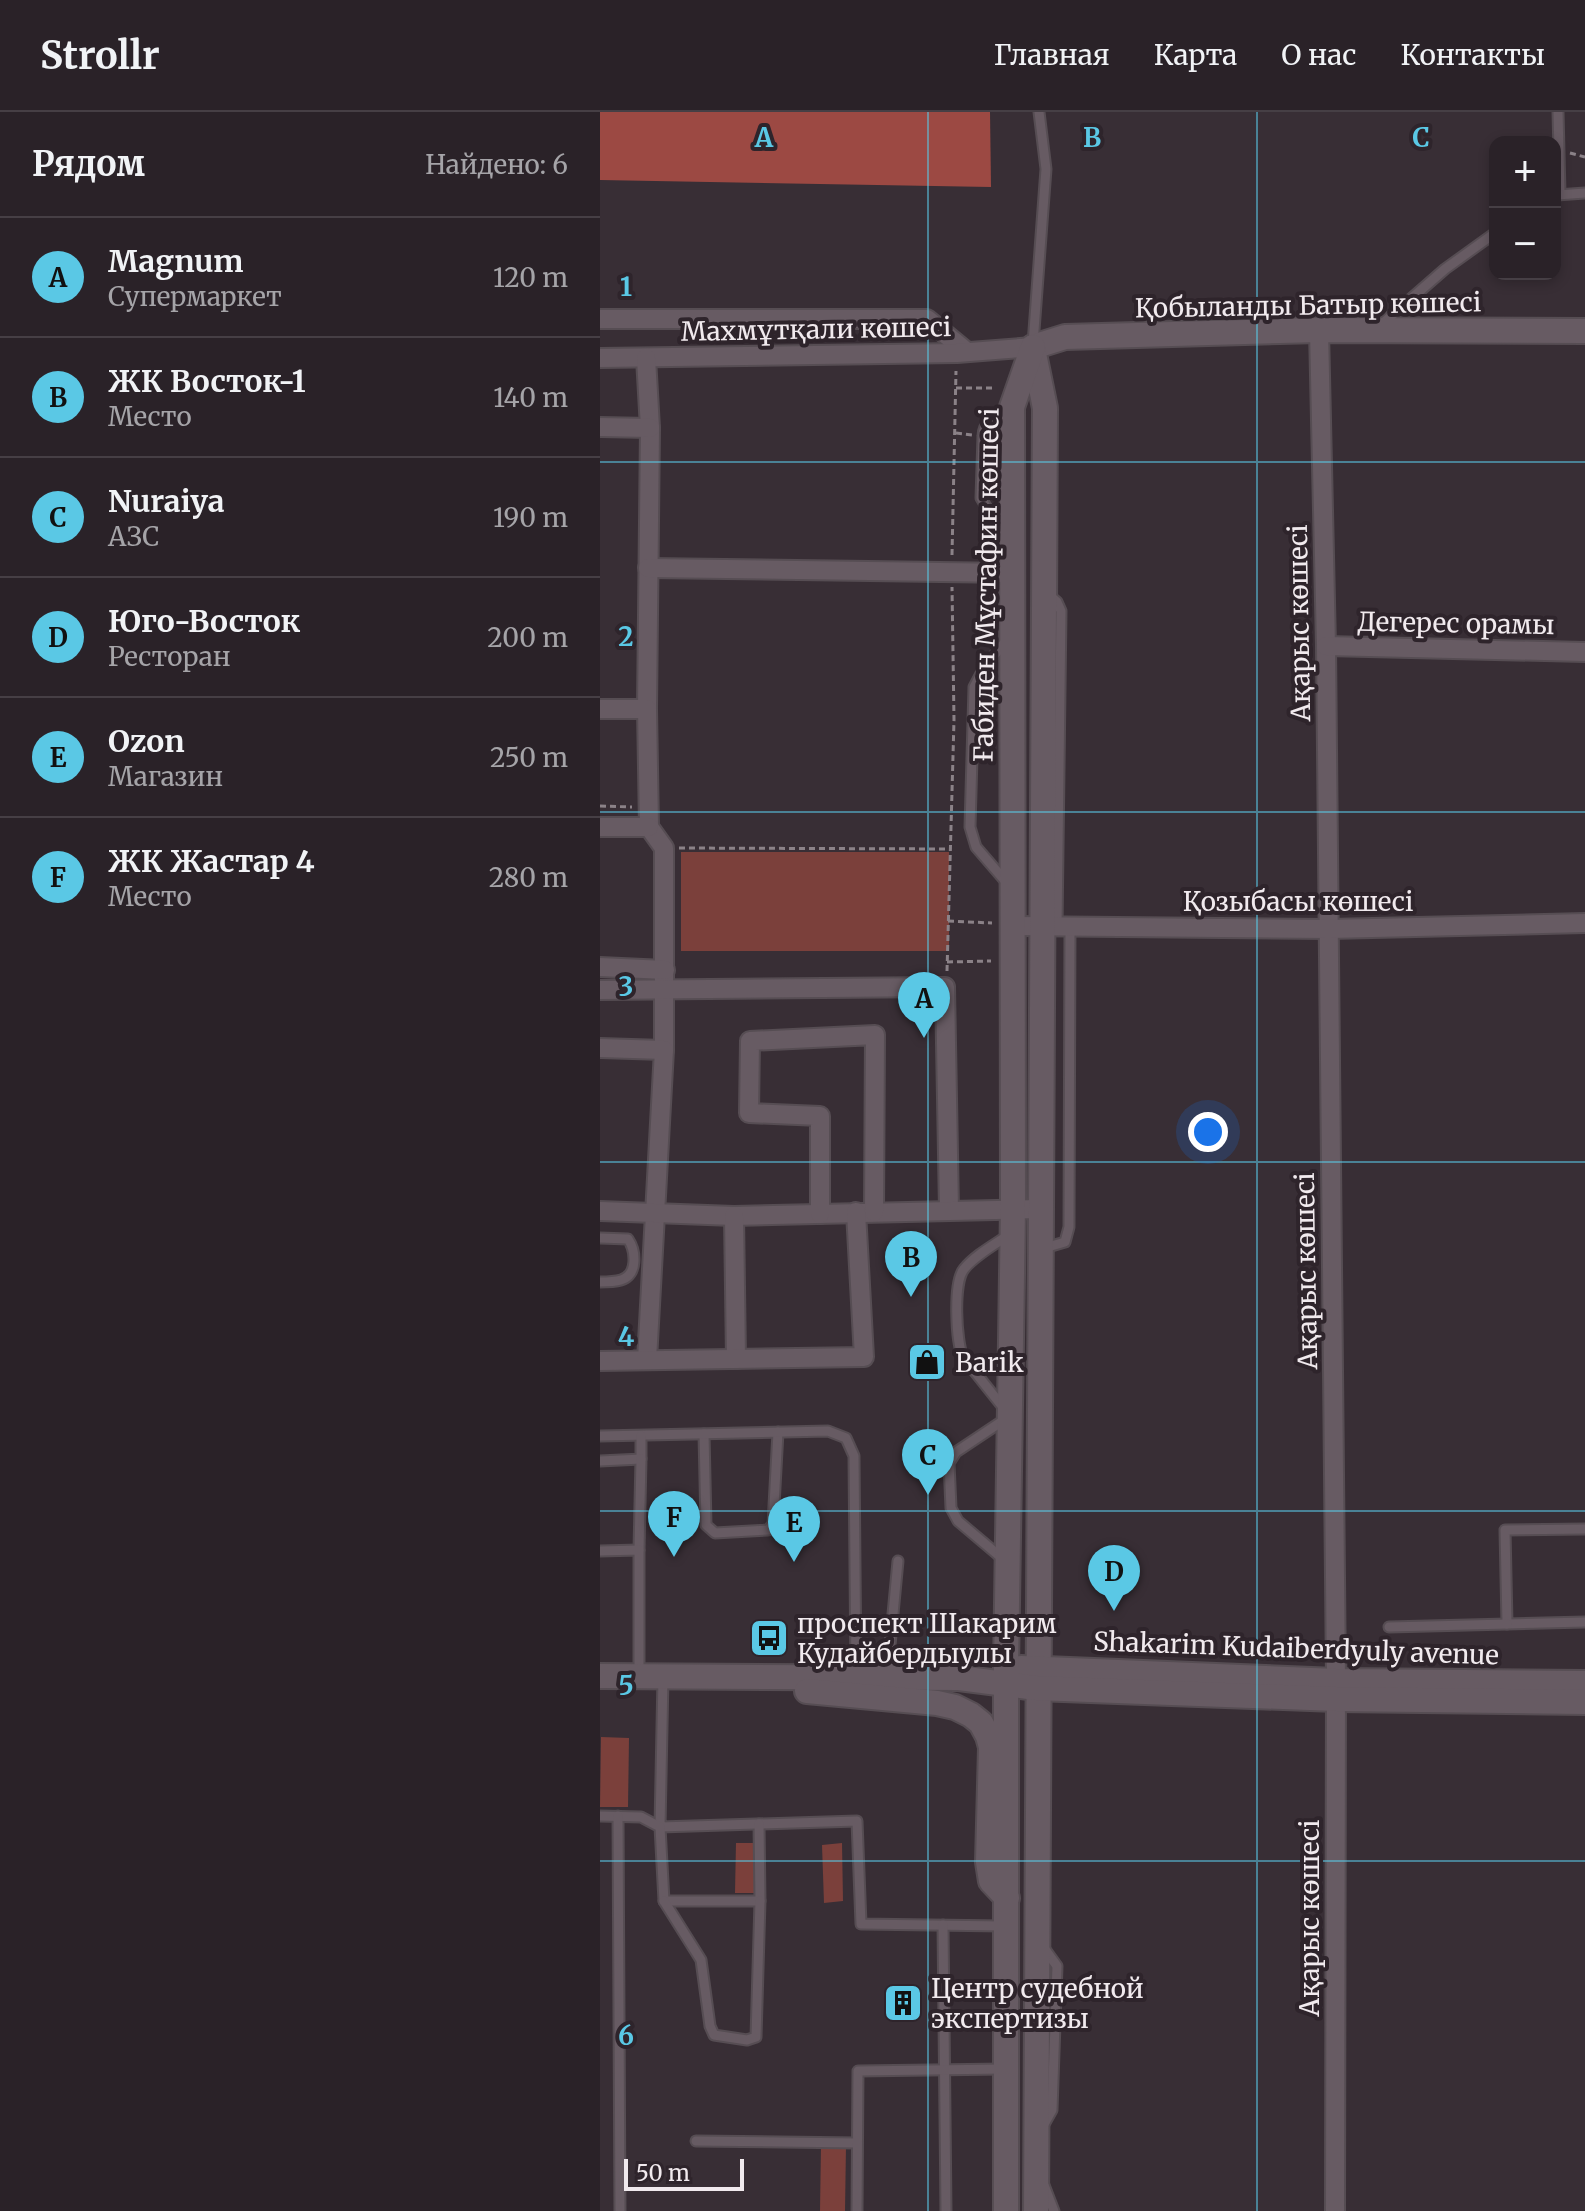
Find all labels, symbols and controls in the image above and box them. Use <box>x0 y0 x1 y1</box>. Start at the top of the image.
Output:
text: Strollr <box>40 32 160 79</box>
text: Главная <box>994 37 1110 73</box>
text: Карта <box>1154 37 1237 73</box>
text: О нас <box>1281 37 1356 73</box>
text: Контакты <box>1400 37 1545 73</box>
text: A <box>754 121 774 154</box>
text: B <box>1083 121 1101 154</box>
text: C <box>1412 121 1430 154</box>
map controls <box>1489 136 1561 280</box>
button: + <box>1489 136 1561 208</box>
text: Рядом <box>32 143 145 185</box>
text: Найдено: 6 <box>425 148 568 181</box>
button: − <box>1489 208 1561 280</box>
text: Magnum <box>108 242 243 280</box>
text: A <box>49 261 67 294</box>
text: 120 m <box>493 261 568 294</box>
text: 1 <box>620 270 632 303</box>
text: Супермаркет <box>108 280 282 313</box>
street label: Қобыланды Батыр көшесі <box>1135 285 1481 325</box>
street label: Махмұтқали көшесі <box>680 310 952 348</box>
text: ЖК Восток-1 <box>108 362 306 400</box>
text: B <box>49 381 67 414</box>
text: 140 m <box>493 381 568 414</box>
text: Место <box>108 400 192 433</box>
street label: Ғабиден Мұстафин көшесі <box>966 407 1006 763</box>
text: Nuraiya <box>108 482 225 520</box>
text: C <box>49 501 67 534</box>
text: 190 m <box>493 501 568 534</box>
text: АЗС <box>108 520 159 553</box>
street label: Ақарыс көшесі <box>1281 524 1317 723</box>
text: Юго-Восток <box>108 602 300 640</box>
street label: Дегерес орамы <box>1357 605 1555 641</box>
text: 2 <box>618 620 634 653</box>
text: D <box>48 621 68 654</box>
text: 200 m <box>487 621 568 654</box>
text: Ресторан <box>108 640 231 673</box>
text: Ozon <box>108 722 185 760</box>
text: E <box>50 741 66 774</box>
text: 250 m <box>490 741 568 774</box>
text: Магазин <box>108 760 223 793</box>
text: ЖК Жастар 4 <box>108 842 315 880</box>
text: F <box>50 861 66 894</box>
text: 280 m <box>489 861 568 894</box>
text: Место <box>108 880 192 913</box>
street label: Қозыбасы көшесі <box>1183 885 1413 918</box>
text: 3 <box>619 970 633 1003</box>
pin: A <box>898 972 950 1038</box>
your location <box>1188 1112 1228 1152</box>
street label: Ақарыс көшесі <box>1288 1172 1324 1371</box>
pin: B <box>885 1231 937 1297</box>
text: 4 <box>618 1320 635 1353</box>
shop icon: Barik <box>906 1341 948 1383</box>
place label: Barik <box>955 1346 1024 1379</box>
pin: C <box>902 1429 954 1495</box>
pin: F <box>648 1491 700 1557</box>
pin: E <box>768 1496 820 1562</box>
pin: D <box>1088 1545 1140 1611</box>
place label: проспект Шaкaрим Кудайбердыулы <box>797 1607 1057 1670</box>
bus stop icon: проспект Шaкaрим Кудайбердыулы <box>748 1617 790 1659</box>
street label: Shakarim Kudaiberdyuly avenue <box>1093 1624 1499 1672</box>
text: 5 <box>618 1669 634 1702</box>
street label: Ақарыс көшесі <box>1293 1820 1326 2018</box>
place label: Центр судебной экспертизы <box>931 1972 1144 2035</box>
building icon: Центр судебной экспертизы <box>882 1982 924 2024</box>
text: 6 <box>618 2019 634 2052</box>
scale bar <box>624 2155 744 2191</box>
text: 50 m <box>636 2159 690 2187</box>

